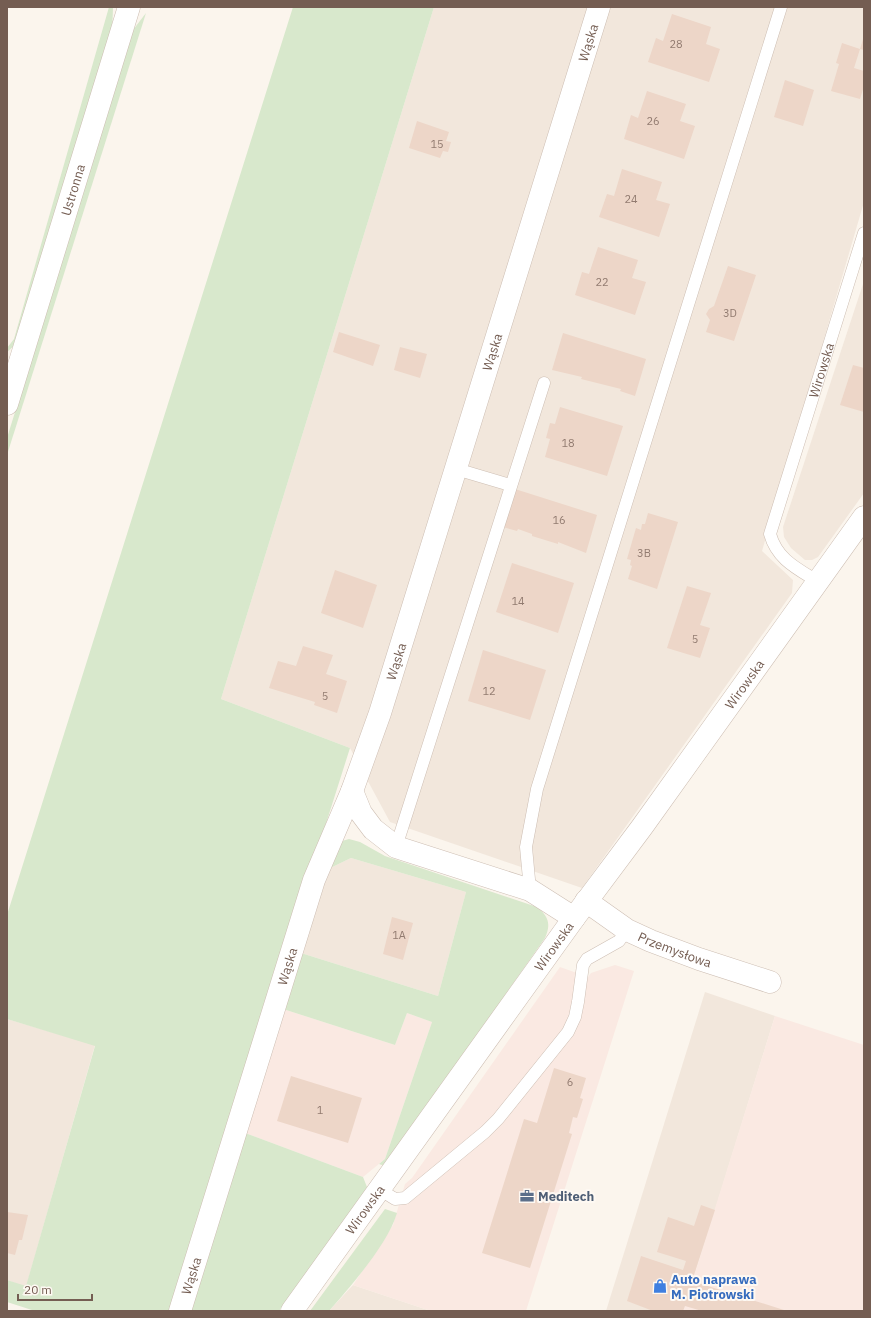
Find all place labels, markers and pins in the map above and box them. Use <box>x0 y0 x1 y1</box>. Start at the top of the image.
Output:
office icon: Meditech <box>519 1188 535 1204</box>
place label: Meditech <box>538 1188 594 1205</box>
place label: Auto naprawa M. Piotrowski <box>671 1271 757 1303</box>
shop icon: Auto naprawa M. Piotrowski <box>652 1278 668 1294</box>

